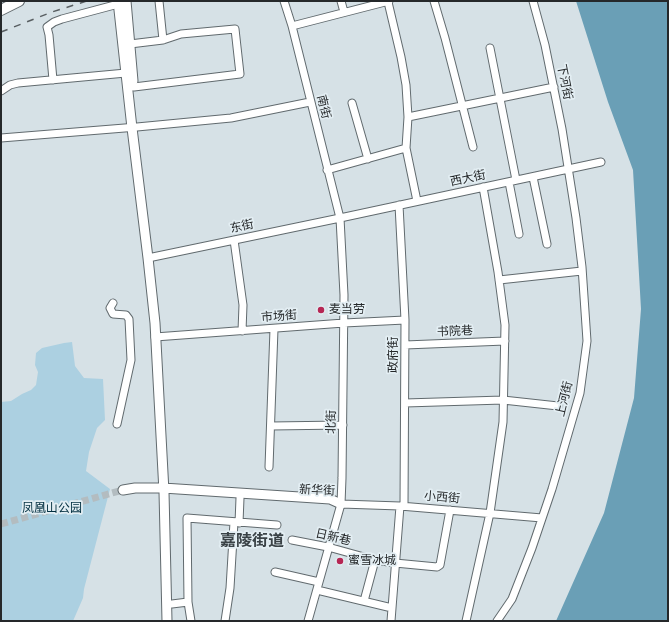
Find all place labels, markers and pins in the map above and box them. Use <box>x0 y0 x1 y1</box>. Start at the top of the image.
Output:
place label: 麦当劳 <box>329 303 365 317</box>
marker: 麦当劳 <box>316 305 326 315</box>
place label: 蜜雪冰城 <box>348 554 396 568</box>
marker: 蜜雪冰城 <box>335 556 345 566</box>

